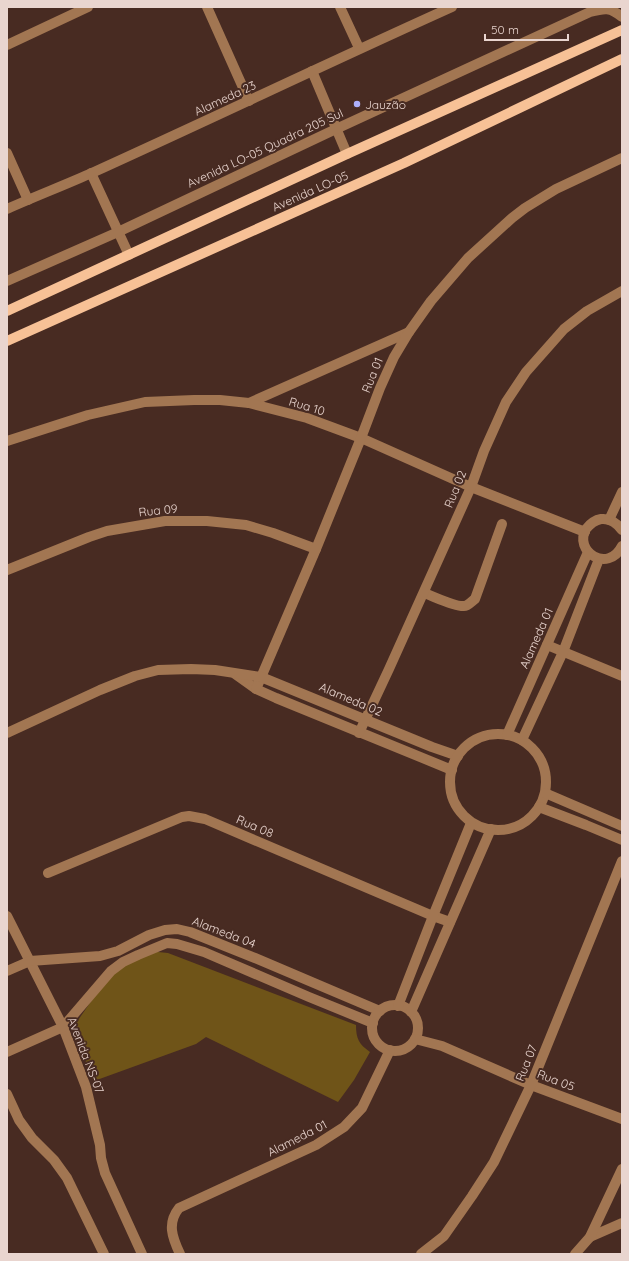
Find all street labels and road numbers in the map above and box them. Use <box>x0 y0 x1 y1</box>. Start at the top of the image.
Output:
street label: Alameda 23 <box>192 77 258 119</box>
street label: Avenida LO-05 Quadra 205 Sul <box>185 105 345 191</box>
street label: Avenida LO-05 <box>270 168 350 214</box>
street label: Rua 01 <box>358 355 386 395</box>
street label: Rua 10 <box>287 393 327 419</box>
street label: Rua 02 <box>441 468 469 510</box>
street label: Rua 09 <box>138 500 179 520</box>
street label: Alameda 01 <box>516 605 556 671</box>
street label: Alameda 02 <box>317 679 385 719</box>
street label: Rua 08 <box>234 811 276 841</box>
street label: Alameda 04 <box>190 913 258 951</box>
street label: Avenida NS-07 <box>65 1015 107 1095</box>
street label: Rua 07 <box>512 1043 540 1083</box>
street label: Rua 05 <box>535 1066 577 1094</box>
street label: Alameda 01 <box>265 1117 329 1159</box>

